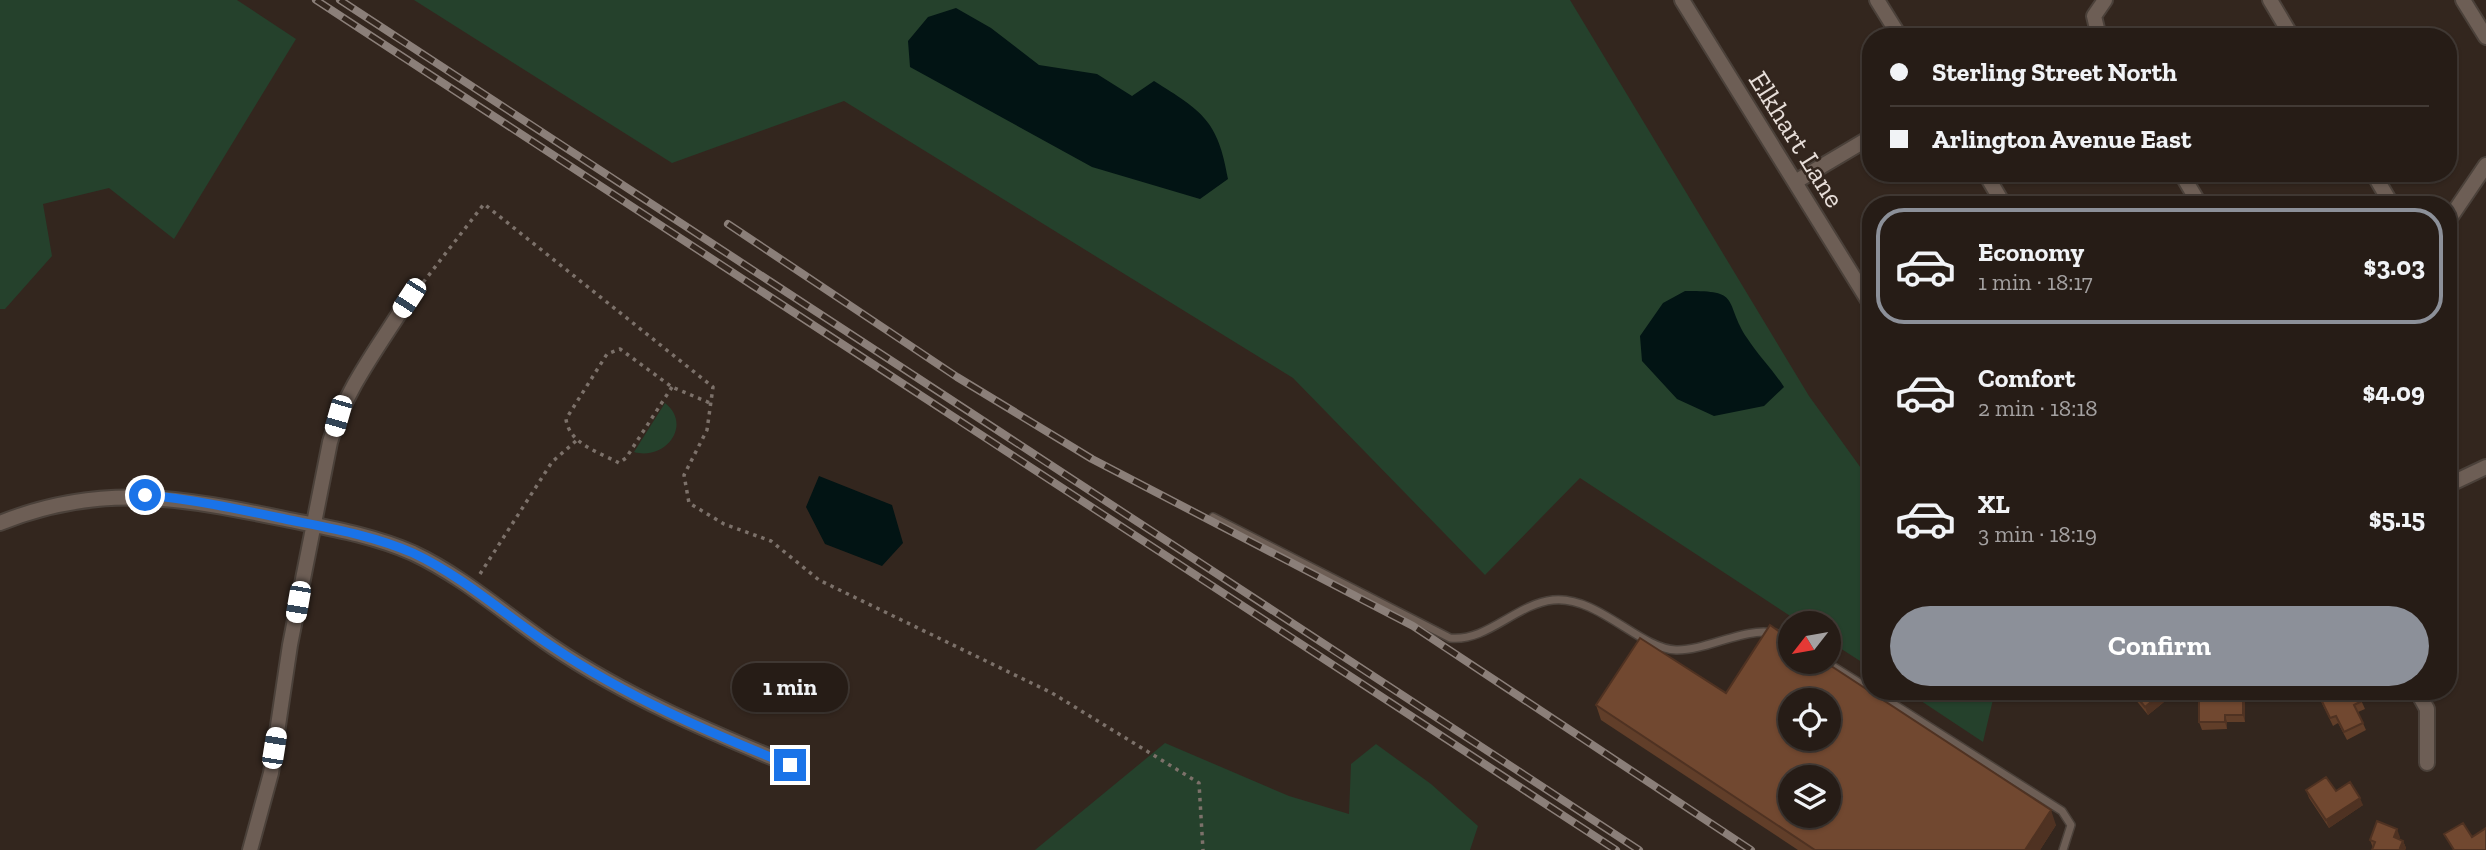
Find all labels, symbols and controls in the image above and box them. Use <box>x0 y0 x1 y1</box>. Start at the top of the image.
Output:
text: Sterling Street North <box>1932 56 2177 88</box>
street label: Elkhart Lane <box>1742 65 1851 213</box>
text: Arlington Avenue East <box>1932 123 2191 155</box>
icon: car <box>1894 235 1957 298</box>
text: Economy <box>1978 236 2084 268</box>
text: $3.03 <box>2364 250 2425 282</box>
text: 1 min · 18:17 <box>1978 268 2093 296</box>
car <box>389 275 430 321</box>
icon: car <box>1894 361 1957 424</box>
text: Comfort <box>1978 362 2075 394</box>
text: $4.09 <box>2363 376 2425 408</box>
car <box>323 393 354 439</box>
text: 2 min · 18:18 <box>1978 394 2098 422</box>
route start <box>129 479 161 511</box>
icon: car <box>1894 487 1957 550</box>
text: XL <box>1978 488 2010 520</box>
text: $5.15 <box>2369 502 2425 534</box>
text: 3 min · 18:19 <box>1978 520 2097 548</box>
car <box>285 579 312 625</box>
button: Confirm <box>1890 606 2429 686</box>
north arrow <box>1778 611 1841 674</box>
map controls <box>1778 611 1841 828</box>
callout: 1 min <box>732 664 848 712</box>
text: 1 min <box>763 673 817 701</box>
button: locate <box>1778 688 1841 751</box>
car <box>261 726 288 770</box>
route end <box>774 749 806 781</box>
button: layers <box>1778 765 1841 828</box>

